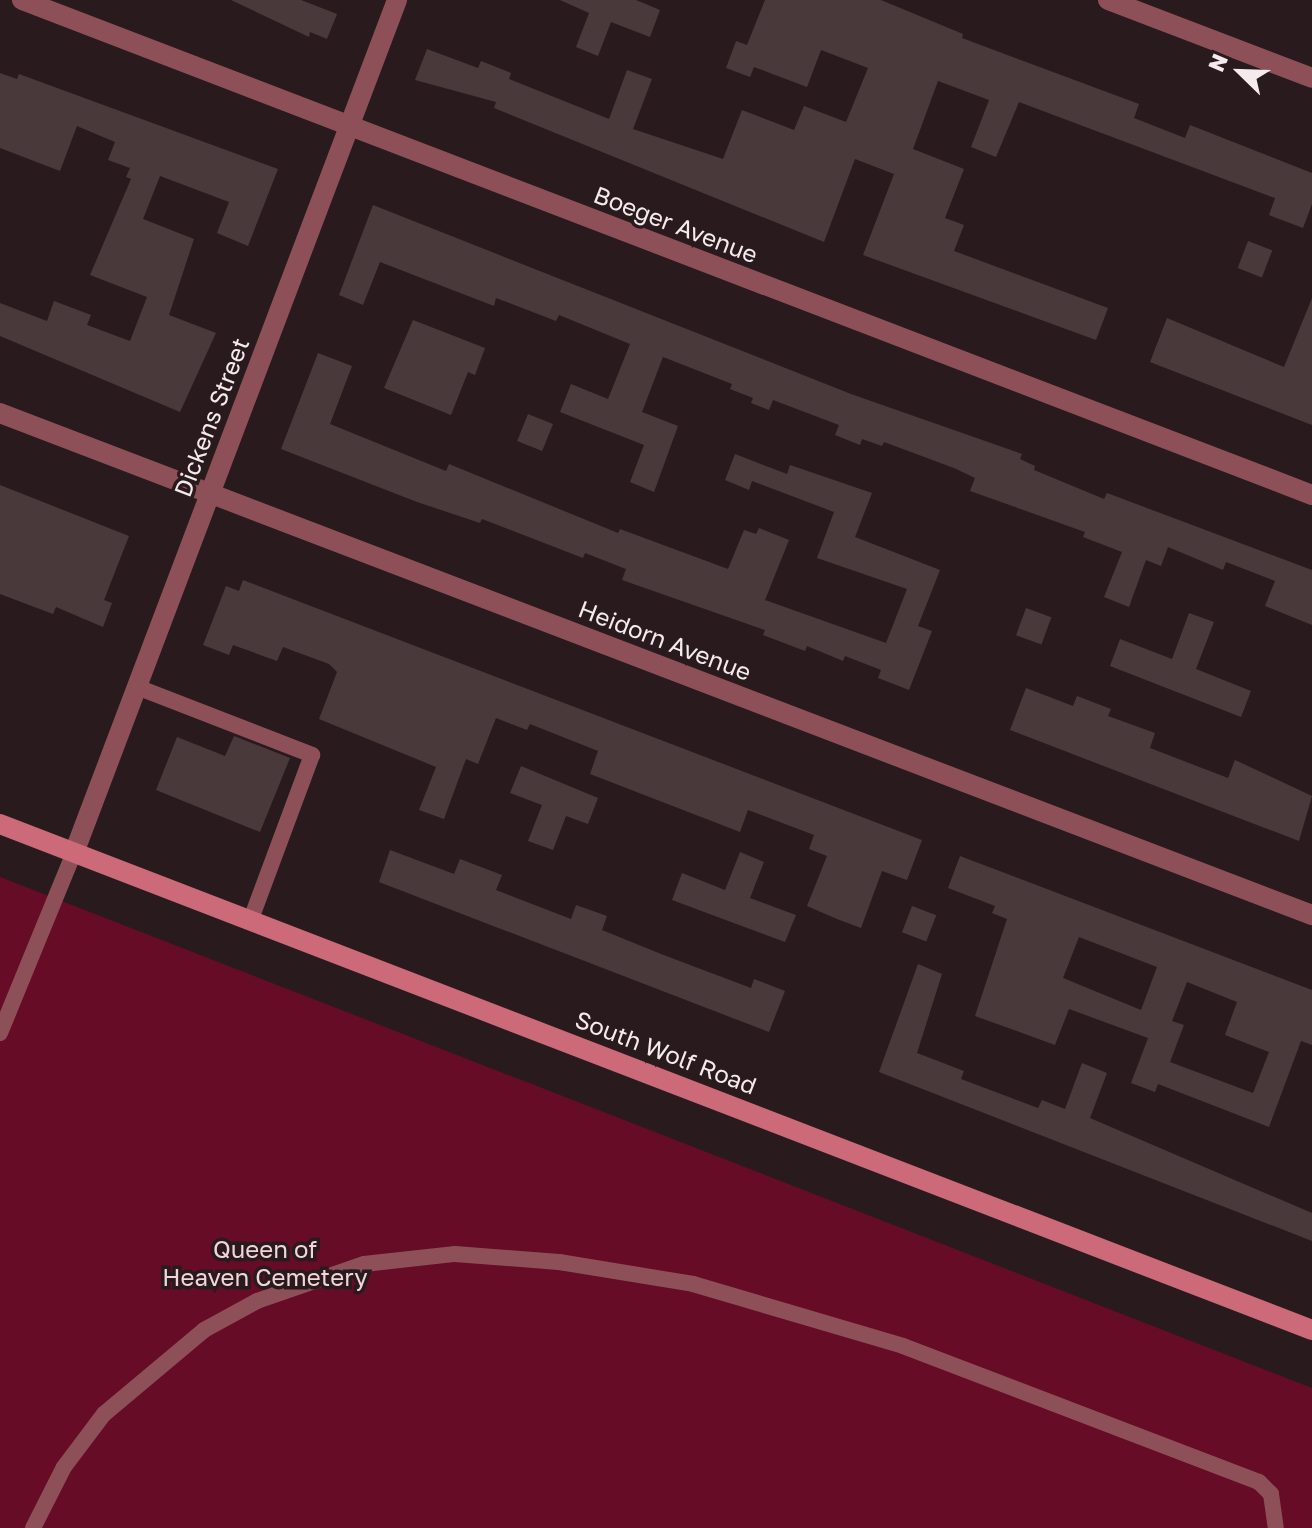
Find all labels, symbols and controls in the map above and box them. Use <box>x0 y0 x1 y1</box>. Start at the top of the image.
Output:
north arrow <box>1200 32 1280 112</box>
text: N <box>1202 49 1233 75</box>
street label: Boeger Avenue <box>590 180 762 268</box>
street label: Dickens Street <box>167 333 255 501</box>
street label: Heidorn Avenue <box>575 594 755 686</box>
street label: South Wolf Road <box>571 1004 761 1100</box>
park label: Queen of Heaven Cemetery <box>162 1235 368 1291</box>

